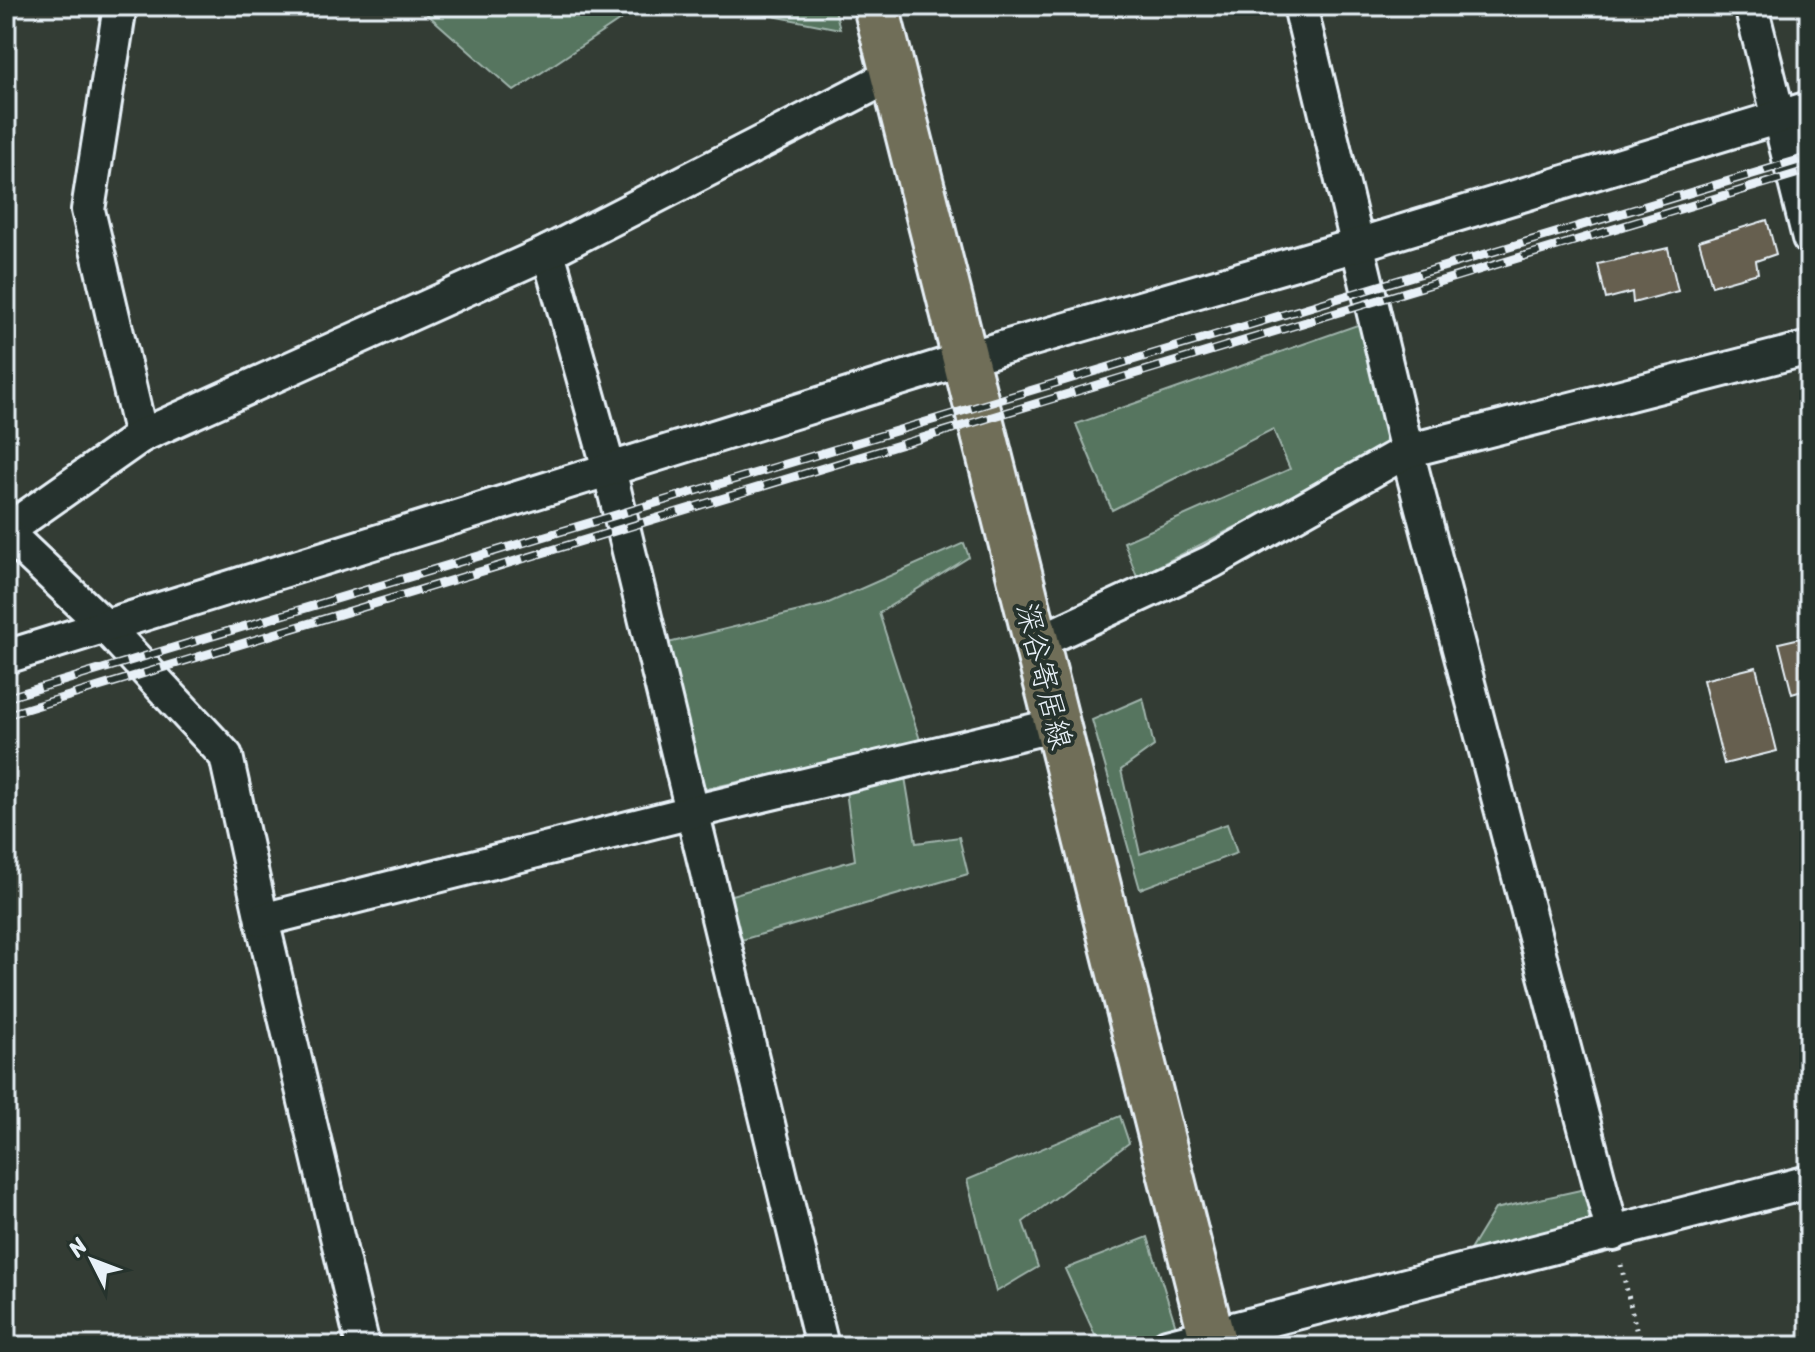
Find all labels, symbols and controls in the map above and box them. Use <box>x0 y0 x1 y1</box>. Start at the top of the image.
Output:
street label: 深谷寄居線 <box>1000 597 1088 755</box>
north arrow <box>52 1220 132 1300</box>
text: N <box>57 1228 98 1266</box>

